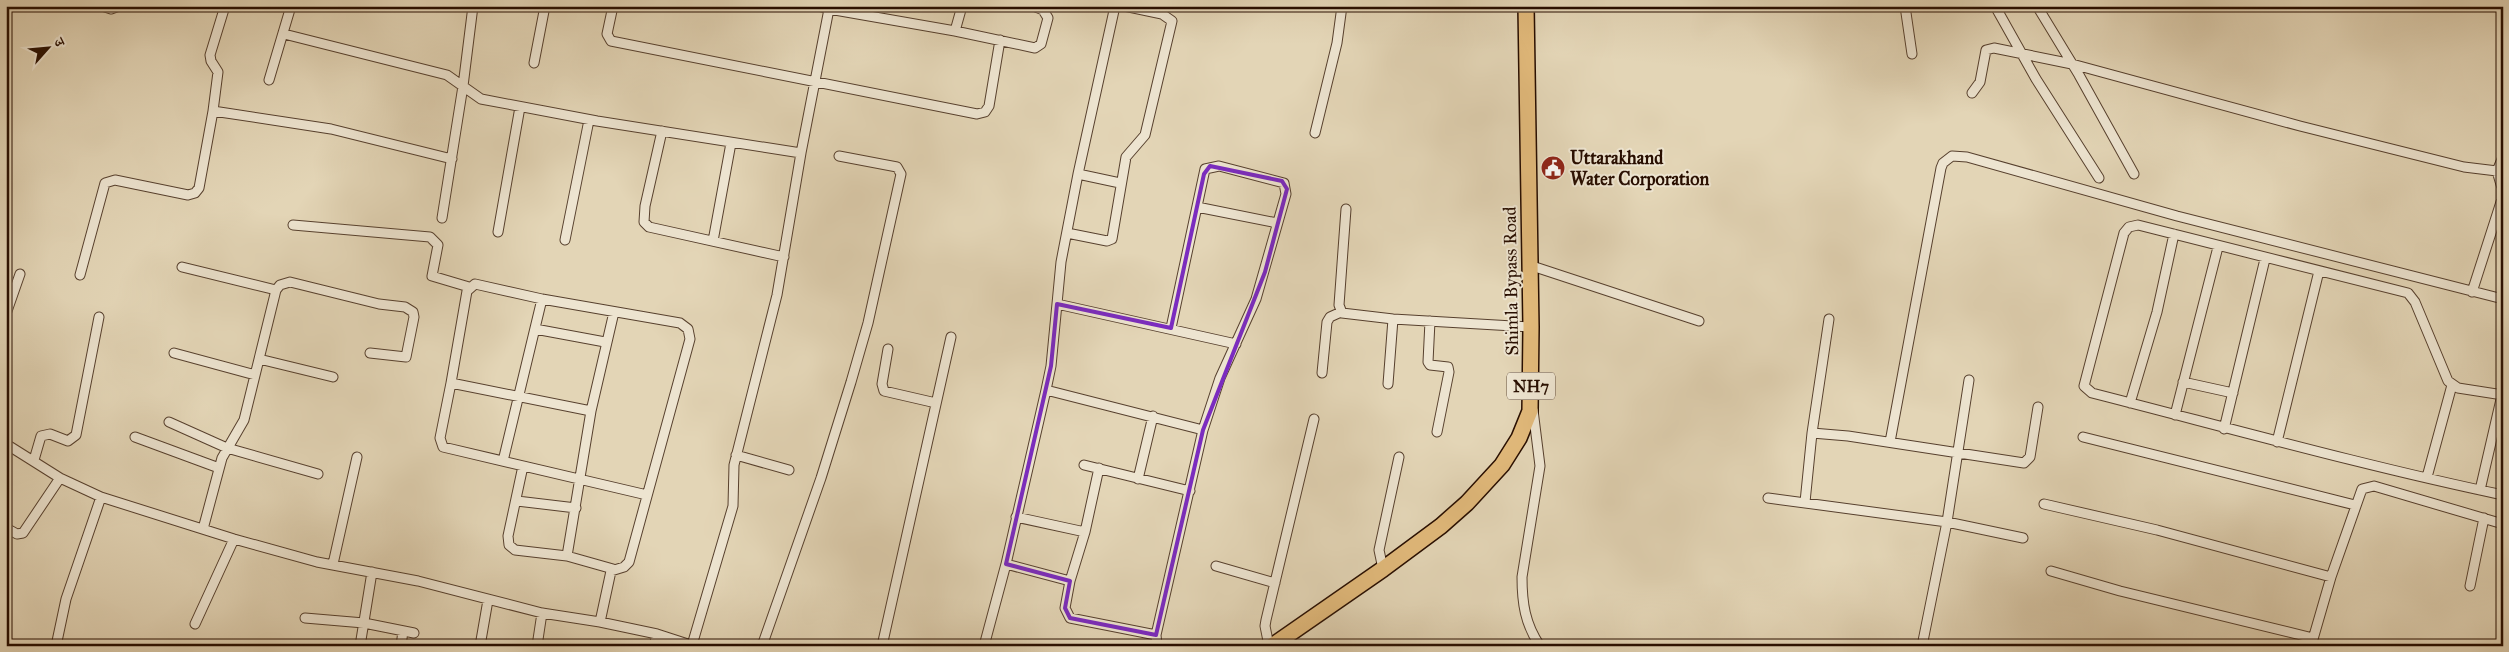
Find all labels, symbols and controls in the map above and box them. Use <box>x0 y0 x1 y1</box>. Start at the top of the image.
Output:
north arrow <box>22 22 72 72</box>
text: उ <box>49 34 69 50</box>
place label: Uttarakhand Water Corporation <box>1570 147 1709 191</box>
public building icon: Uttarakhand Water Corporation <box>1540 155 1566 181</box>
street label: Shimla Bypass Road <box>1499 206 1523 356</box>
road number: NH7 <box>1507 372 1555 400</box>

